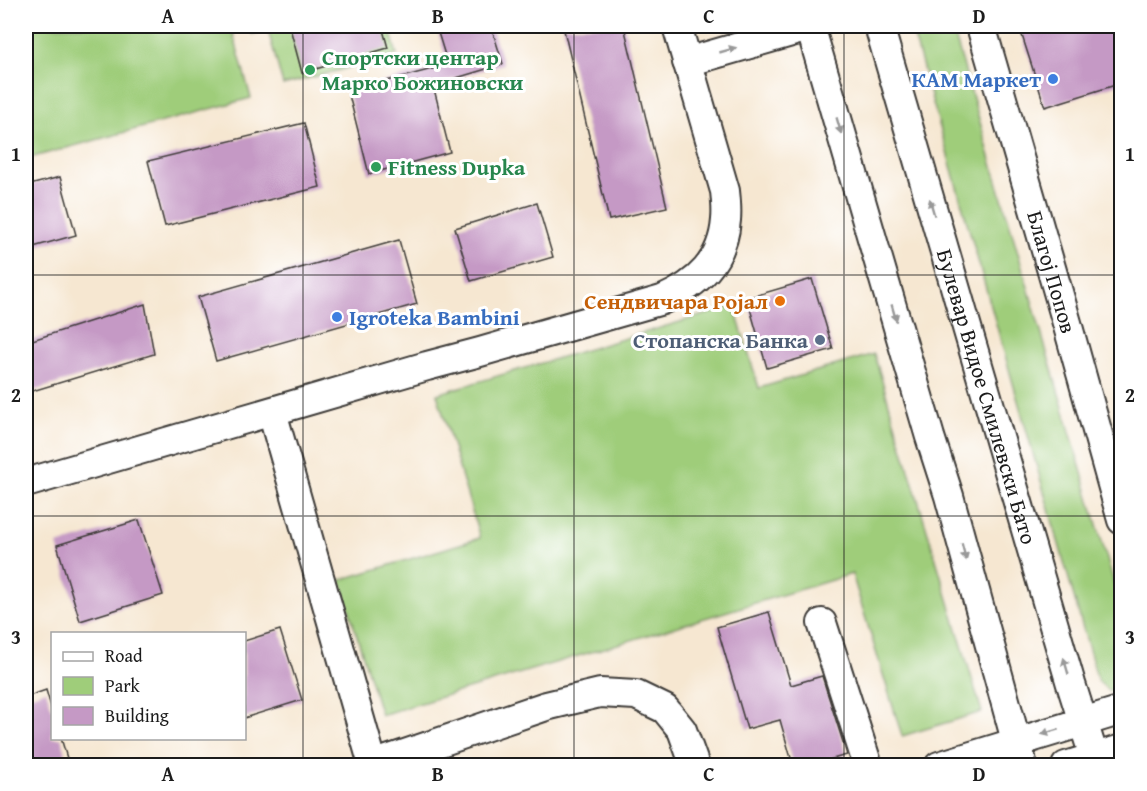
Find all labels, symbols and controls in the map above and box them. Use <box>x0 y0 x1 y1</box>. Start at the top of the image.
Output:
text: A <box>162 1 175 30</box>
text: B <box>432 1 444 30</box>
text: C <box>703 1 715 30</box>
text: D <box>972 1 986 30</box>
place label: Спортски центар Марко Божиновски <box>322 41 524 98</box>
one-way arrow <box>720 45 738 54</box>
marker: Спортски центар Марко Божиновски <box>303 63 317 77</box>
place label: КАМ Маркет <box>911 63 1041 95</box>
marker: КАМ Маркет <box>1046 72 1060 86</box>
one-way arrow <box>835 117 844 135</box>
text: 1 <box>11 139 21 168</box>
text: 1 <box>1125 139 1135 168</box>
place label: Fitness Dupka <box>388 151 526 183</box>
marker: Fitness Dupka <box>369 160 383 174</box>
one-way arrow <box>927 198 936 216</box>
street label: Благој Попов <box>1019 207 1085 337</box>
street label: Булевар Видое Смилевски Бато <box>929 245 1045 548</box>
place label: Сендвичара Ројал <box>584 285 768 317</box>
marker: Сендвичара Ројал <box>773 294 787 308</box>
place label: Igroteka Bambini <box>349 301 520 333</box>
one-way arrow <box>890 304 899 322</box>
marker: Igroteka Bambini <box>330 310 344 324</box>
place label: Стопанска Банка <box>633 324 809 356</box>
marker: Стопанска Банка <box>813 333 827 347</box>
text: 2 <box>11 380 21 409</box>
text: 2 <box>1125 380 1135 409</box>
one-way arrow <box>960 543 970 561</box>
text: 3 <box>11 622 21 651</box>
text: 3 <box>1125 622 1135 651</box>
legend <box>51 632 246 740</box>
text: Road <box>105 642 143 669</box>
one-way arrow <box>1061 657 1070 675</box>
text: Park <box>105 672 141 699</box>
text: Building <box>105 702 169 729</box>
one-way arrow <box>1041 728 1059 737</box>
text: A <box>162 759 175 788</box>
text: B <box>432 759 444 788</box>
text: C <box>703 759 715 788</box>
text: D <box>972 759 986 788</box>

